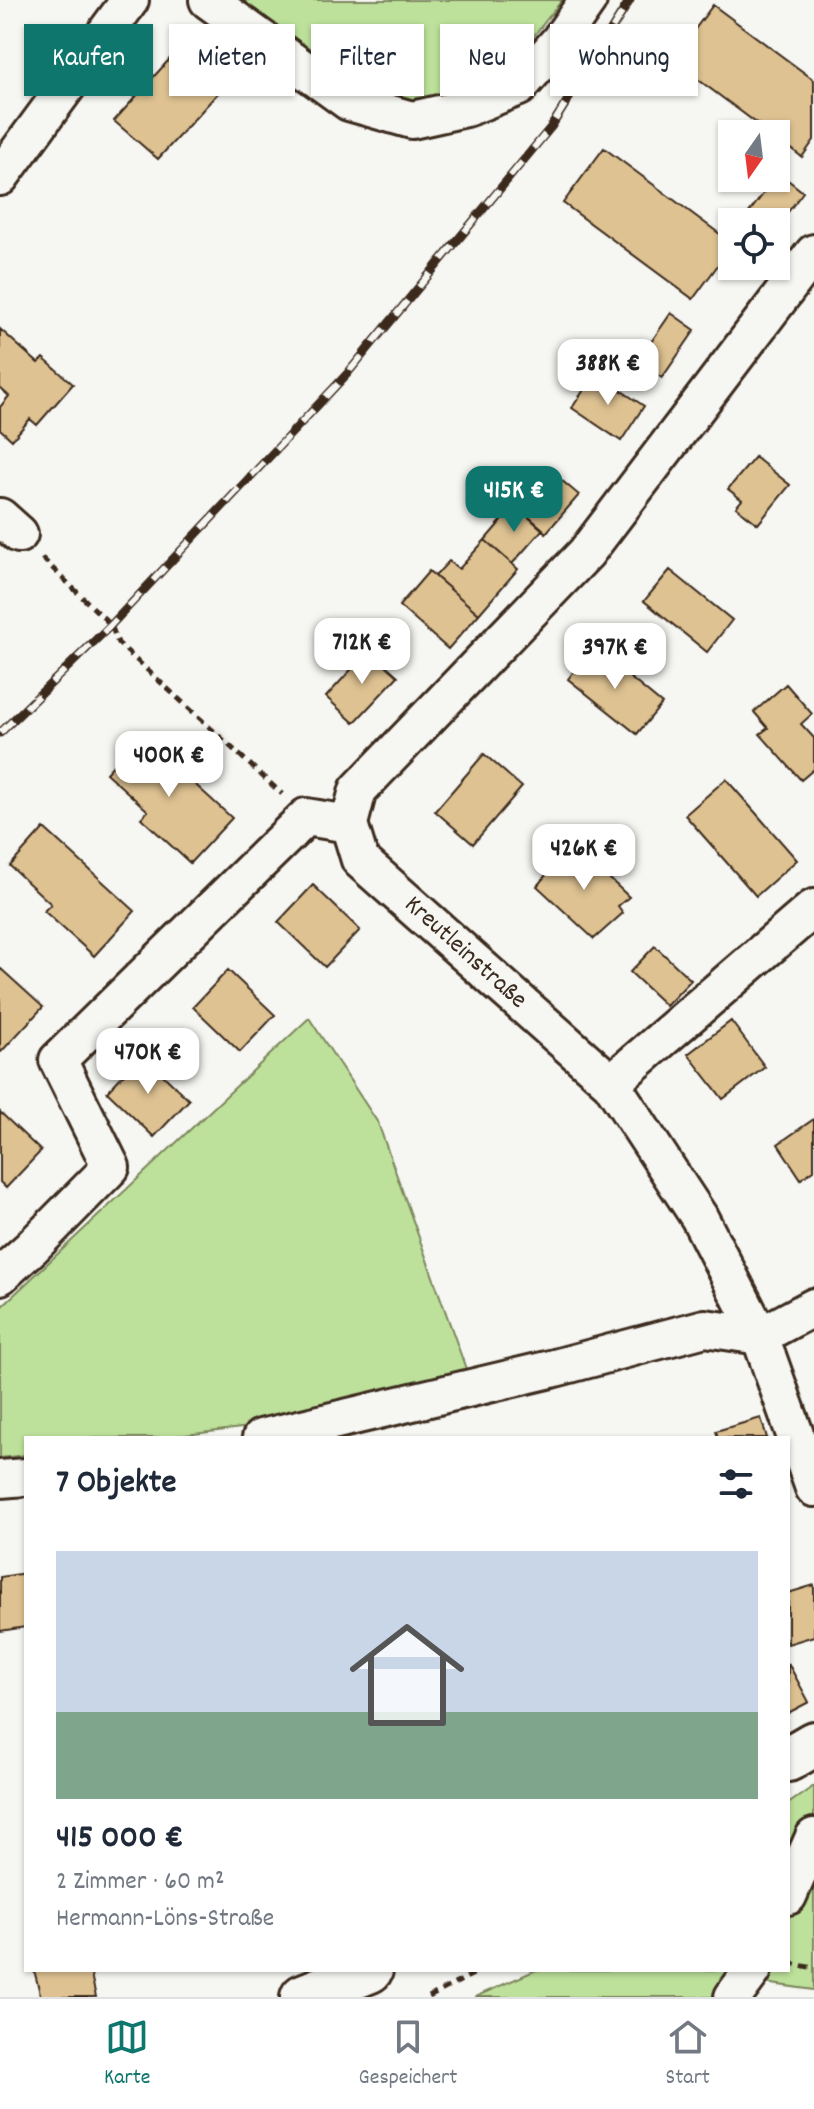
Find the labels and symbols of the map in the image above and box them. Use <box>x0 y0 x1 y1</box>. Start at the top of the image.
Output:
north arrow <box>718 120 790 192</box>
pin: 388K € <box>543 339 673 407</box>
pin: 415K € <box>449 466 579 534</box>
pin: 712K € <box>297 618 427 686</box>
pin: 397K € <box>550 623 680 691</box>
pin: 400K € <box>104 731 234 799</box>
pin: 426K € <box>519 824 649 892</box>
street label: Kreutleinstraße <box>395 888 535 1018</box>
pin: 470K € <box>83 1028 213 1096</box>

